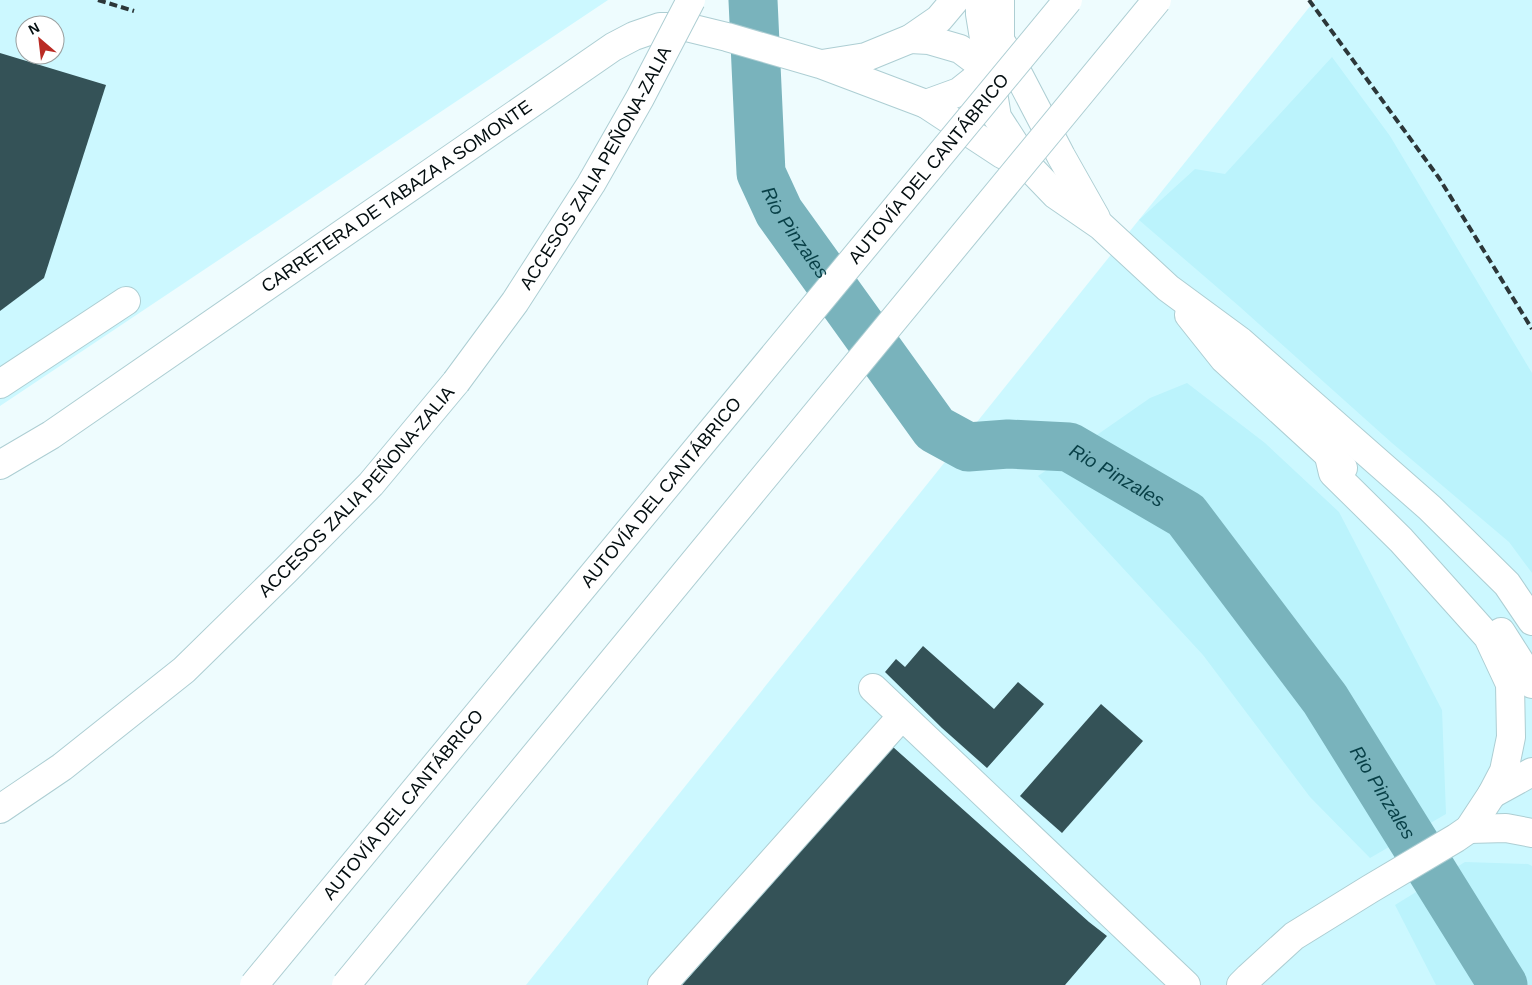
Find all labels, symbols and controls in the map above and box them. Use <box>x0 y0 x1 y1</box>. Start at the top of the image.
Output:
north arrow <box>15 15 65 65</box>
text: N <box>26 19 42 38</box>
street label: ACCESOS ZALIA PEÑONA-ZALIA <box>516 43 675 293</box>
street label: AUTOVÍA DEL CANTÁBRICO <box>844 70 1013 268</box>
street label: CARRETERA DE TABAZA A SOMONTE <box>258 96 535 297</box>
water label: Rio Pinzales <box>758 183 834 282</box>
street label: ACCESOS ZALIA PEÑONA-ZALIA <box>255 382 458 601</box>
street label: AUTOVÍA DEL CANTÁBRICO <box>577 393 745 591</box>
water label: Rio Pinzales <box>1066 439 1169 511</box>
street label: AUTOVÍA DEL CANTÁBRICO <box>319 706 487 904</box>
water label: Rio Pinzales <box>1346 742 1420 843</box>

